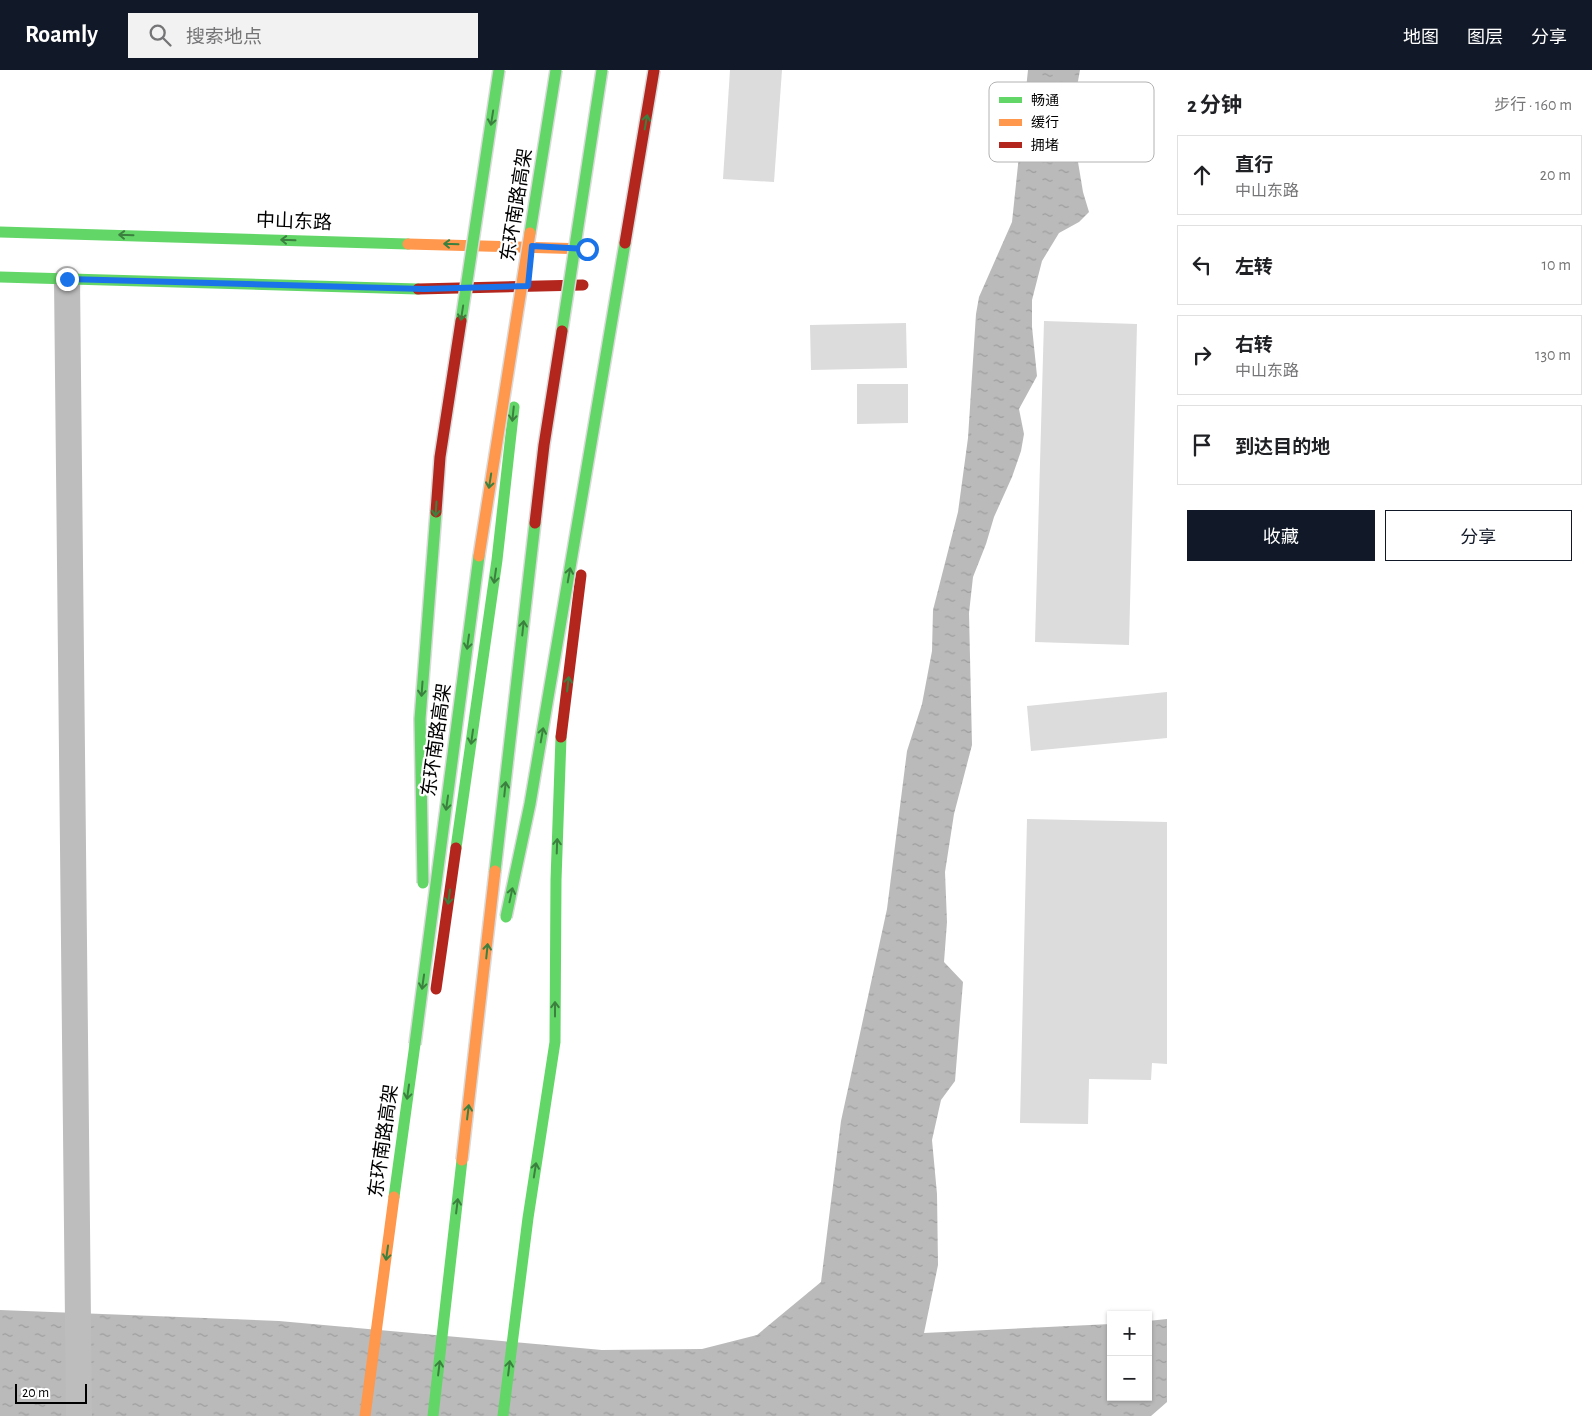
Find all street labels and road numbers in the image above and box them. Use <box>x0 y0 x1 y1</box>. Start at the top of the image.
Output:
street label: 东环南路高架 <box>497 147 535 263</box>
street label: 中山东路 <box>256 209 332 233</box>
street label: 东环南路高架 <box>418 682 454 798</box>
street label: 东环南路高架 <box>365 1083 401 1199</box>

